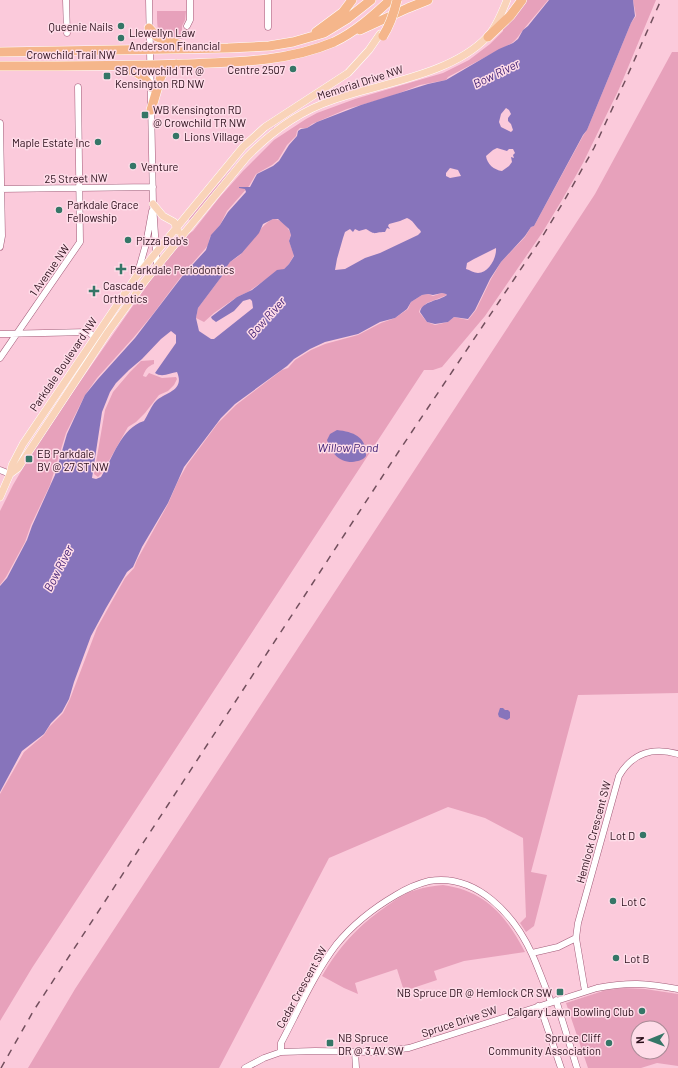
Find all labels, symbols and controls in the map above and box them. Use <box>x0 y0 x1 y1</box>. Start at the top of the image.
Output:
place label: Queenie Nails <box>49 20 113 33</box>
marker: Queenie Nails <box>116 21 126 31</box>
place label: Llewellyn Law Anderson Financial <box>129 26 220 52</box>
marker: Llewellyn Law Anderson Financial <box>116 33 126 43</box>
street label: Crowchild Trail NW <box>26 48 116 61</box>
water label: Bow River <box>470 55 522 90</box>
street label: Memorial Drive NW <box>315 62 405 102</box>
place label: Centre 2507 <box>228 63 285 76</box>
place label: SB Crowchild TR @ Kensington RD NW <box>115 64 204 90</box>
marker: Centre 2507 <box>288 64 298 74</box>
marker: SB Crowchild TR @ Kensington RD NW <box>102 71 112 81</box>
place label: WB Kensington RD @ Crowchild TR NW <box>153 103 246 129</box>
marker: WB Kensington RD @ Crowchild TR NW <box>140 110 150 120</box>
place label: Lions Village <box>184 130 244 143</box>
marker: Lions Village <box>171 131 181 141</box>
place label: Maple Estate Inc <box>12 136 90 149</box>
marker: Maple Estate Inc <box>93 137 103 147</box>
place label: Venture <box>141 160 179 173</box>
marker: Venture <box>128 161 138 171</box>
street label: 25 Street NW <box>44 171 108 185</box>
place label: Parkdale Grace Fellowship <box>67 198 139 224</box>
marker: Parkdale Grace Fellowship <box>54 205 64 215</box>
place label: Pizza Bob's <box>136 234 188 247</box>
marker: Pizza Bob's <box>123 235 133 245</box>
street label: 1 Avenue NW <box>26 241 72 298</box>
marker: Parkdale Periodontics <box>115 263 127 275</box>
place label: Parkdale Periodontics <box>130 263 234 276</box>
place label: Cascade Orthotics <box>103 279 148 305</box>
marker: Cascade Orthotics <box>88 285 100 297</box>
water label: Bow River <box>244 293 288 340</box>
street label: Parkdale Boulevard NW <box>27 314 100 413</box>
water label: Willow Pond <box>318 440 379 454</box>
place label: EB Parkdale BV @ 27 ST NW <box>37 447 109 473</box>
marker: EB Parkdale BV @ 27 ST NW <box>24 454 34 464</box>
water label: Bow River <box>40 542 76 593</box>
street label: Hemlock Crescent SW <box>573 779 613 885</box>
place label: Lot D <box>610 829 635 842</box>
marker: Lot D <box>638 830 648 840</box>
place label: Lot C <box>621 895 646 908</box>
marker: Lot C <box>608 896 618 906</box>
street label: Cedar Crescent SW <box>273 943 329 1030</box>
place label: Lot B <box>624 952 649 965</box>
marker: Lot B <box>611 953 621 963</box>
place label: NB Spruce DR @ Hemlock CR SW <box>397 986 552 999</box>
marker: NB Spruce DR @ Hemlock CR SW <box>555 987 565 997</box>
street label: Spruce Drive SW <box>419 1003 499 1039</box>
place label: Calgary Lawn Bowling Club <box>507 1005 634 1018</box>
marker: Calgary Lawn Bowling Club <box>637 1006 647 1016</box>
north arrow <box>630 1020 670 1060</box>
place label: NB Spruce DR @ 3 AV SW <box>338 1031 404 1057</box>
place label: Spruce Cliff Community Association <box>488 1031 601 1057</box>
text: N <box>633 1036 646 1044</box>
marker: NB Spruce DR @ 3 AV SW <box>325 1038 335 1048</box>
marker: Spruce Cliff Community Association <box>604 1038 614 1048</box>

